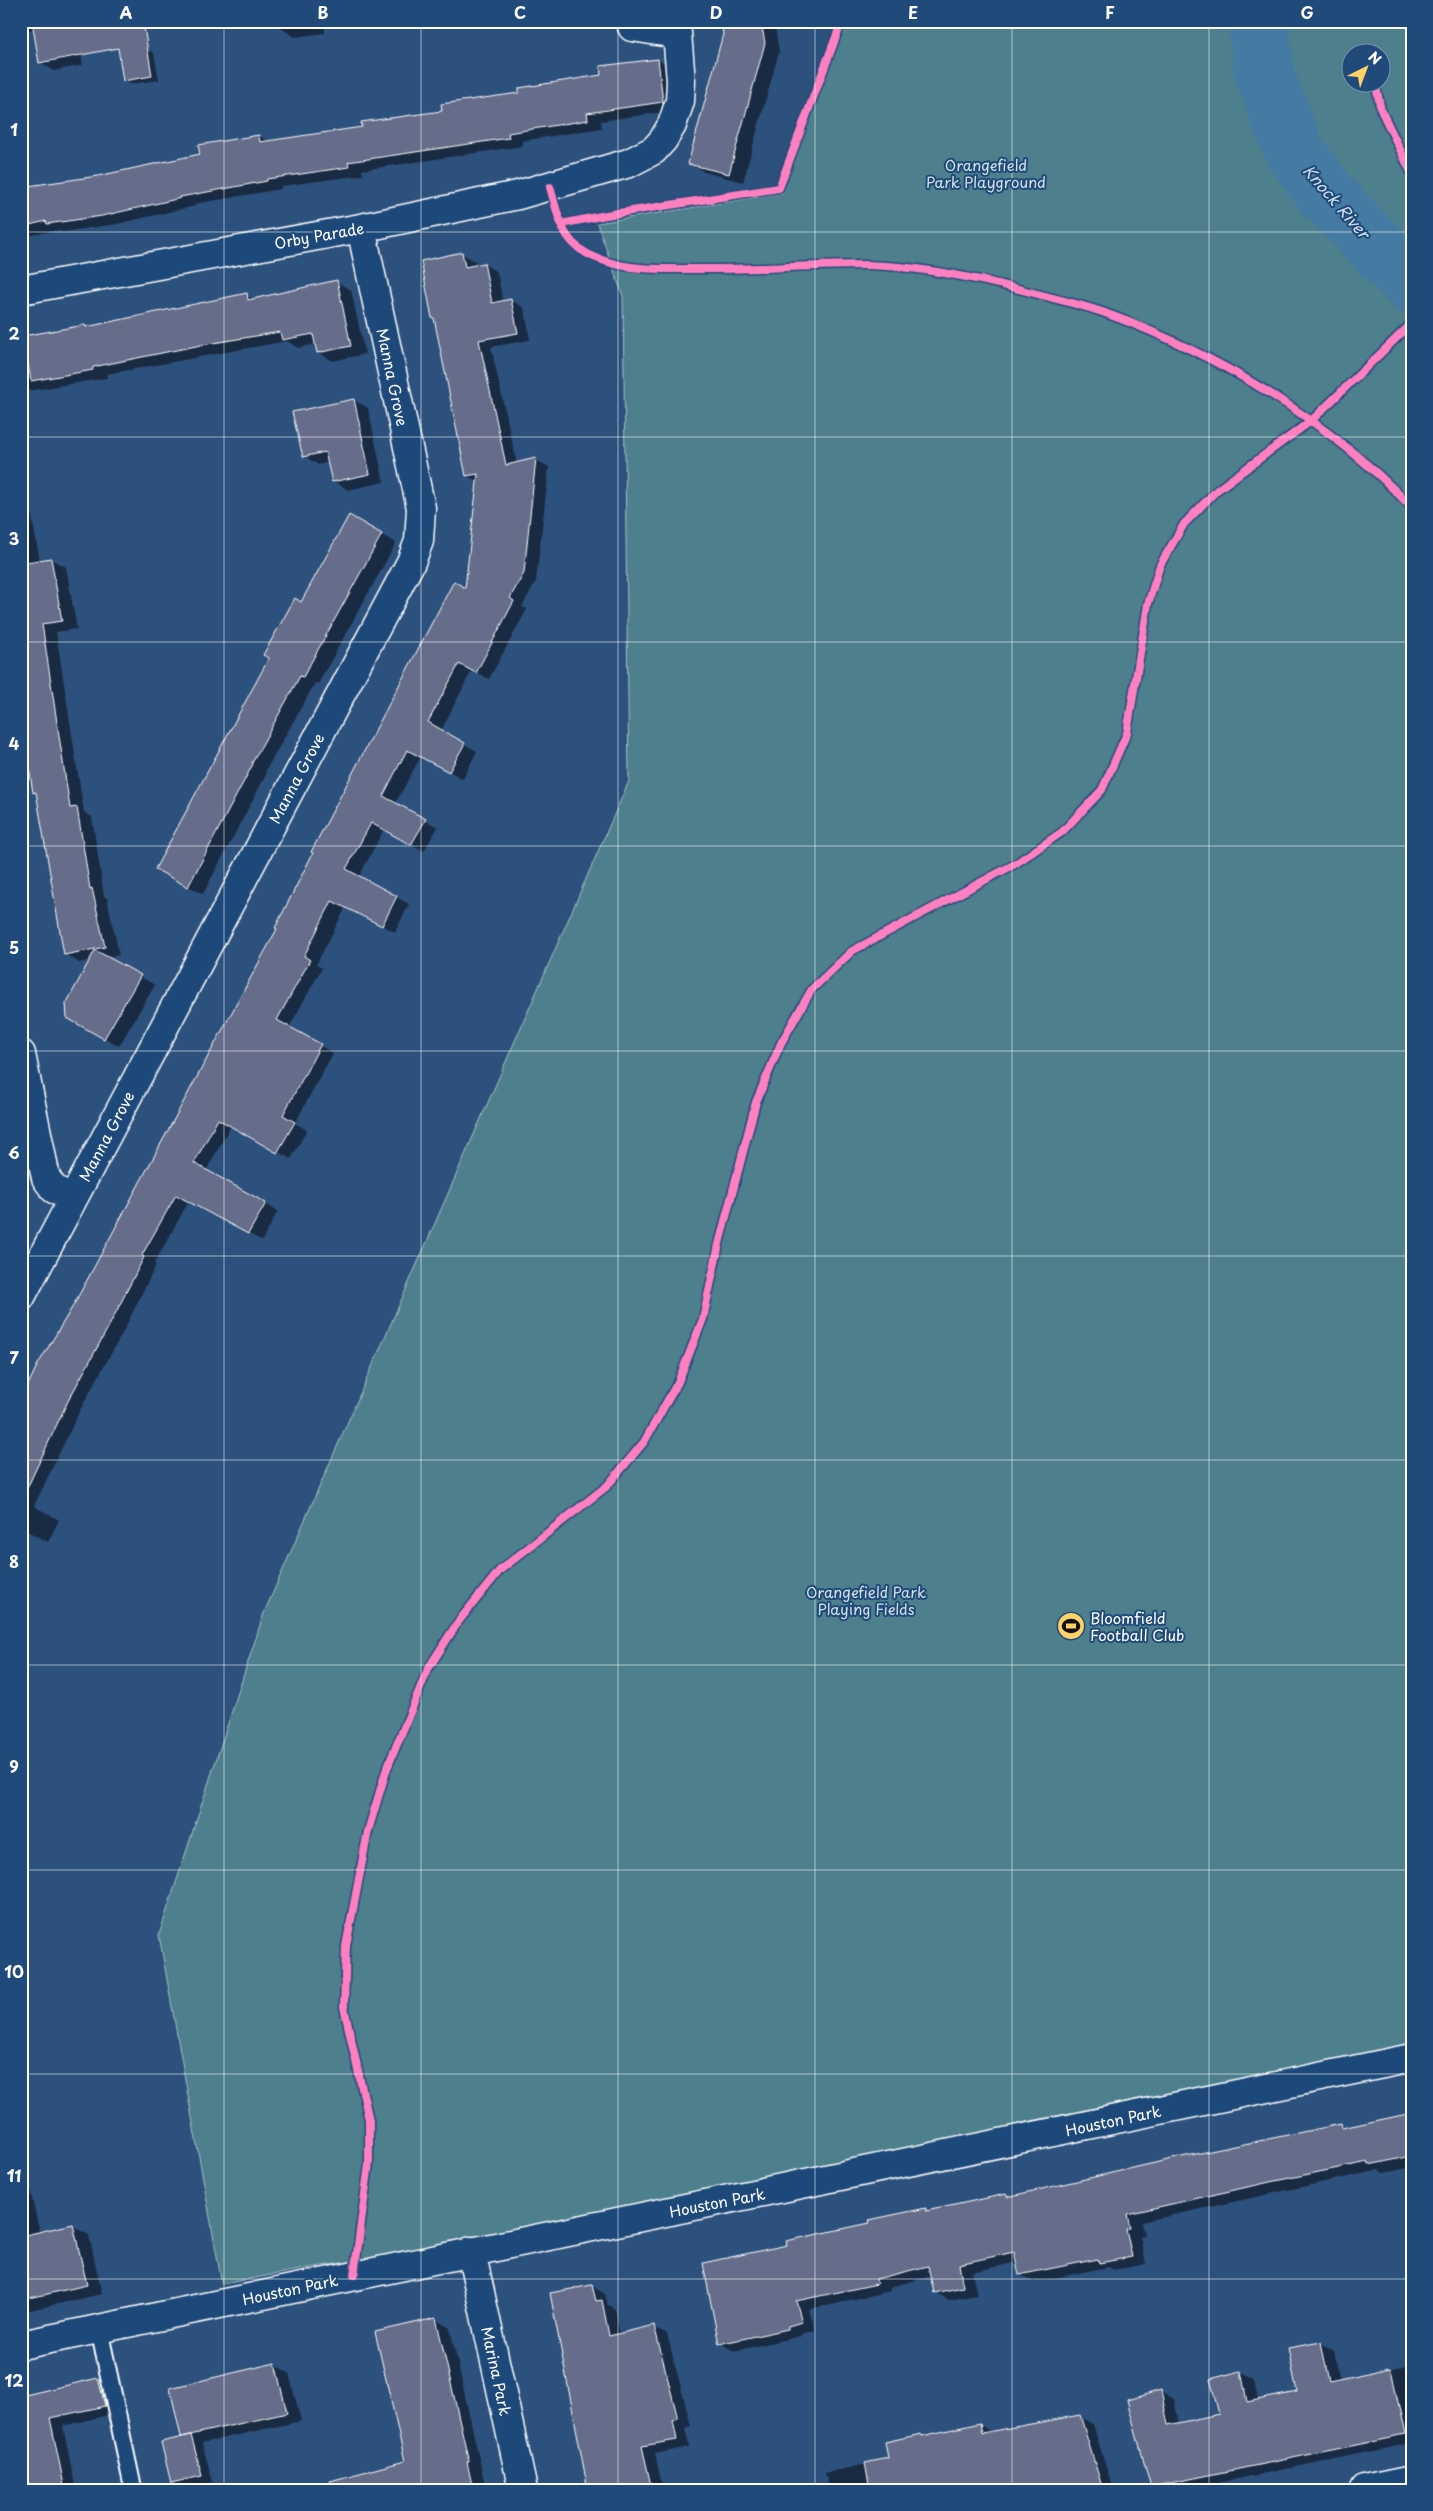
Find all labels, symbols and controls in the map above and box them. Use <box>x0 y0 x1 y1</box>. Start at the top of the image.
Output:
text: A <box>120 0 133 24</box>
text: B <box>318 0 329 24</box>
text: C <box>514 0 526 24</box>
text: D <box>710 0 722 24</box>
text: E <box>908 0 918 24</box>
text: F <box>1105 0 1115 24</box>
text: G <box>1300 0 1314 24</box>
north arrow <box>1340 42 1390 92</box>
text: N <box>1364 46 1386 69</box>
text: 1 <box>10 117 18 141</box>
park label: Orangefield Park Playground <box>926 153 1046 193</box>
water label: Knock River <box>1298 159 1378 245</box>
street label: Orby Parade <box>272 216 366 254</box>
text: 2 <box>8 321 20 345</box>
street label: Manna Grove <box>371 326 415 428</box>
text: 3 <box>9 526 19 550</box>
street label: Manna Grove <box>263 729 330 827</box>
text: 4 <box>9 731 20 755</box>
text: 5 <box>9 935 19 959</box>
street label: Manna Grove <box>73 1087 140 1185</box>
text: 6 <box>8 1140 20 1164</box>
text: 7 <box>9 1345 19 1369</box>
text: 8 <box>9 1549 19 1573</box>
park label: Orangefield Park Playing Fields <box>806 1580 926 1620</box>
place label: Bloomfield Football Club <box>1090 1606 1184 1646</box>
sports icon: Bloomfield Football Club <box>1056 1611 1086 1641</box>
text: 9 <box>9 1754 19 1778</box>
text: 10 <box>4 1959 24 1983</box>
street label: Houston Park <box>1063 2099 1163 2141</box>
text: 11 <box>7 2163 21 2187</box>
street label: Houston Park <box>667 2181 767 2223</box>
street label: Houston Park <box>240 2268 340 2310</box>
street label: Marina Park <box>476 2324 518 2418</box>
text: 12 <box>5 2368 23 2392</box>

